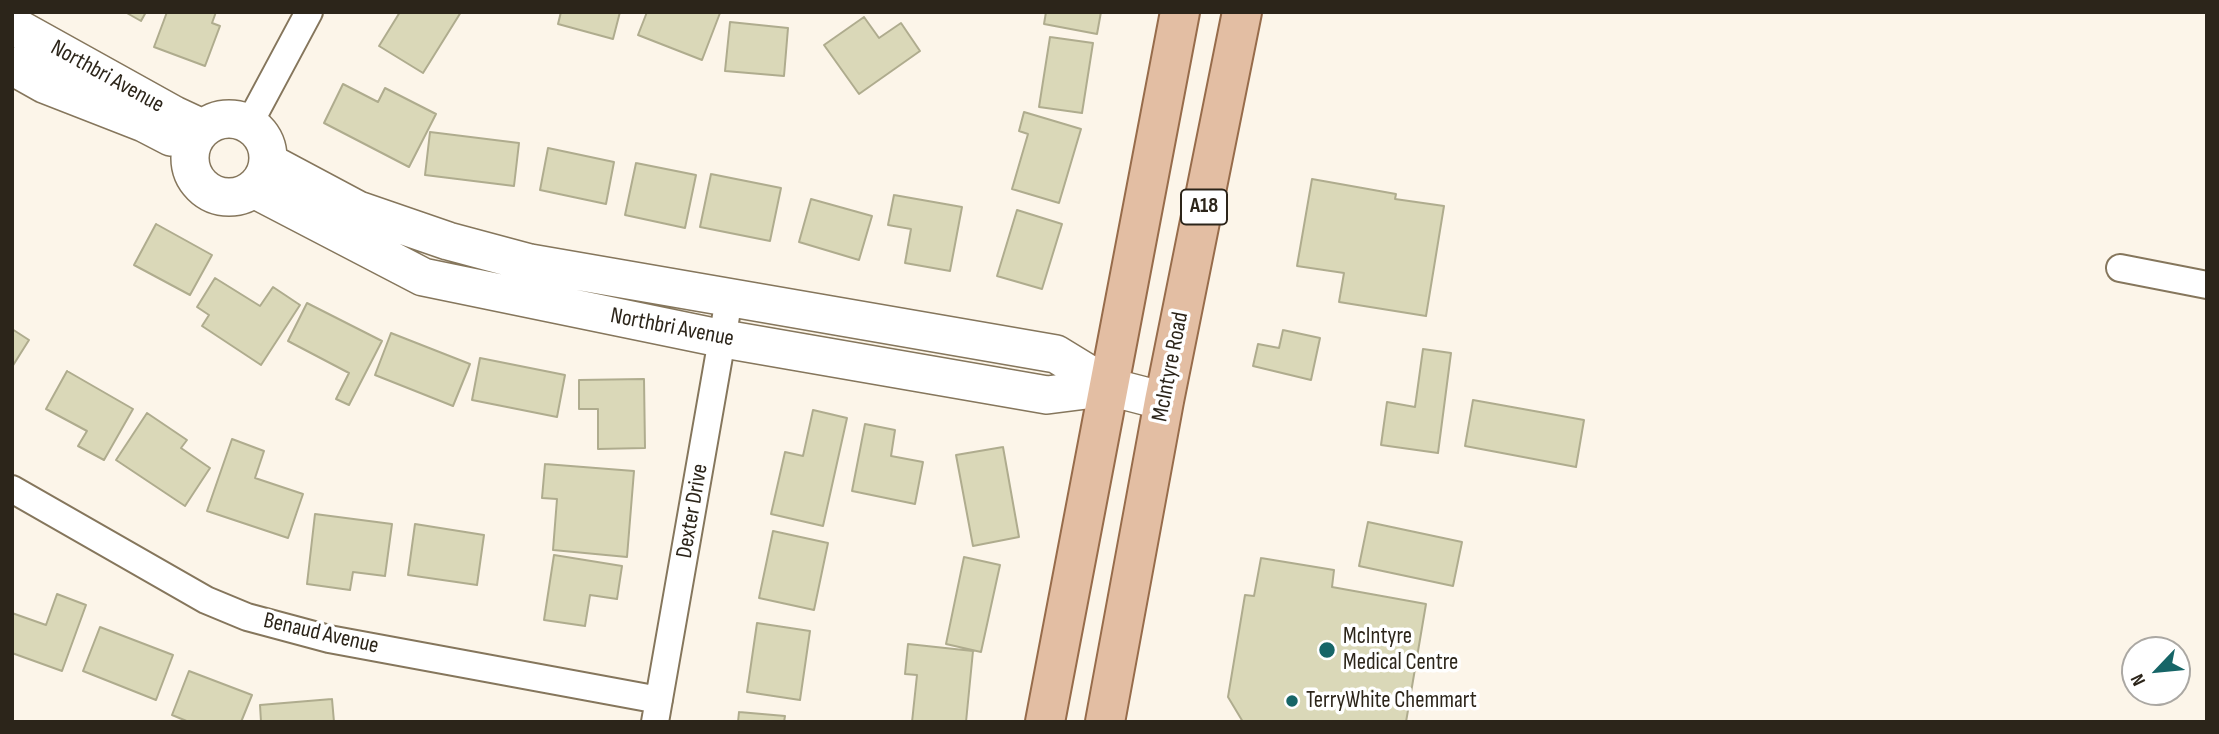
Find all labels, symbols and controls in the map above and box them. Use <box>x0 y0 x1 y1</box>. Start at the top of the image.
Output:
street label: Northbri Avenue <box>46 35 168 119</box>
road number: A18 <box>1181 190 1227 224</box>
street label: Northbri Avenue <box>608 302 736 354</box>
street label: McIntyre Road <box>1147 310 1195 424</box>
street label: Dexter Drive <box>671 462 715 560</box>
street label: Benaud Avenue <box>261 607 381 661</box>
place label: McIntyre Medical Centre <box>1343 623 1458 677</box>
north arrow <box>2121 636 2191 706</box>
marker: McIntyre Medical Centre <box>1317 640 1337 660</box>
text: N <box>2126 670 2151 689</box>
place label: TerryWhite Chemmart <box>1306 687 1477 715</box>
marker: TerryWhite Chemmart <box>1284 693 1300 709</box>

